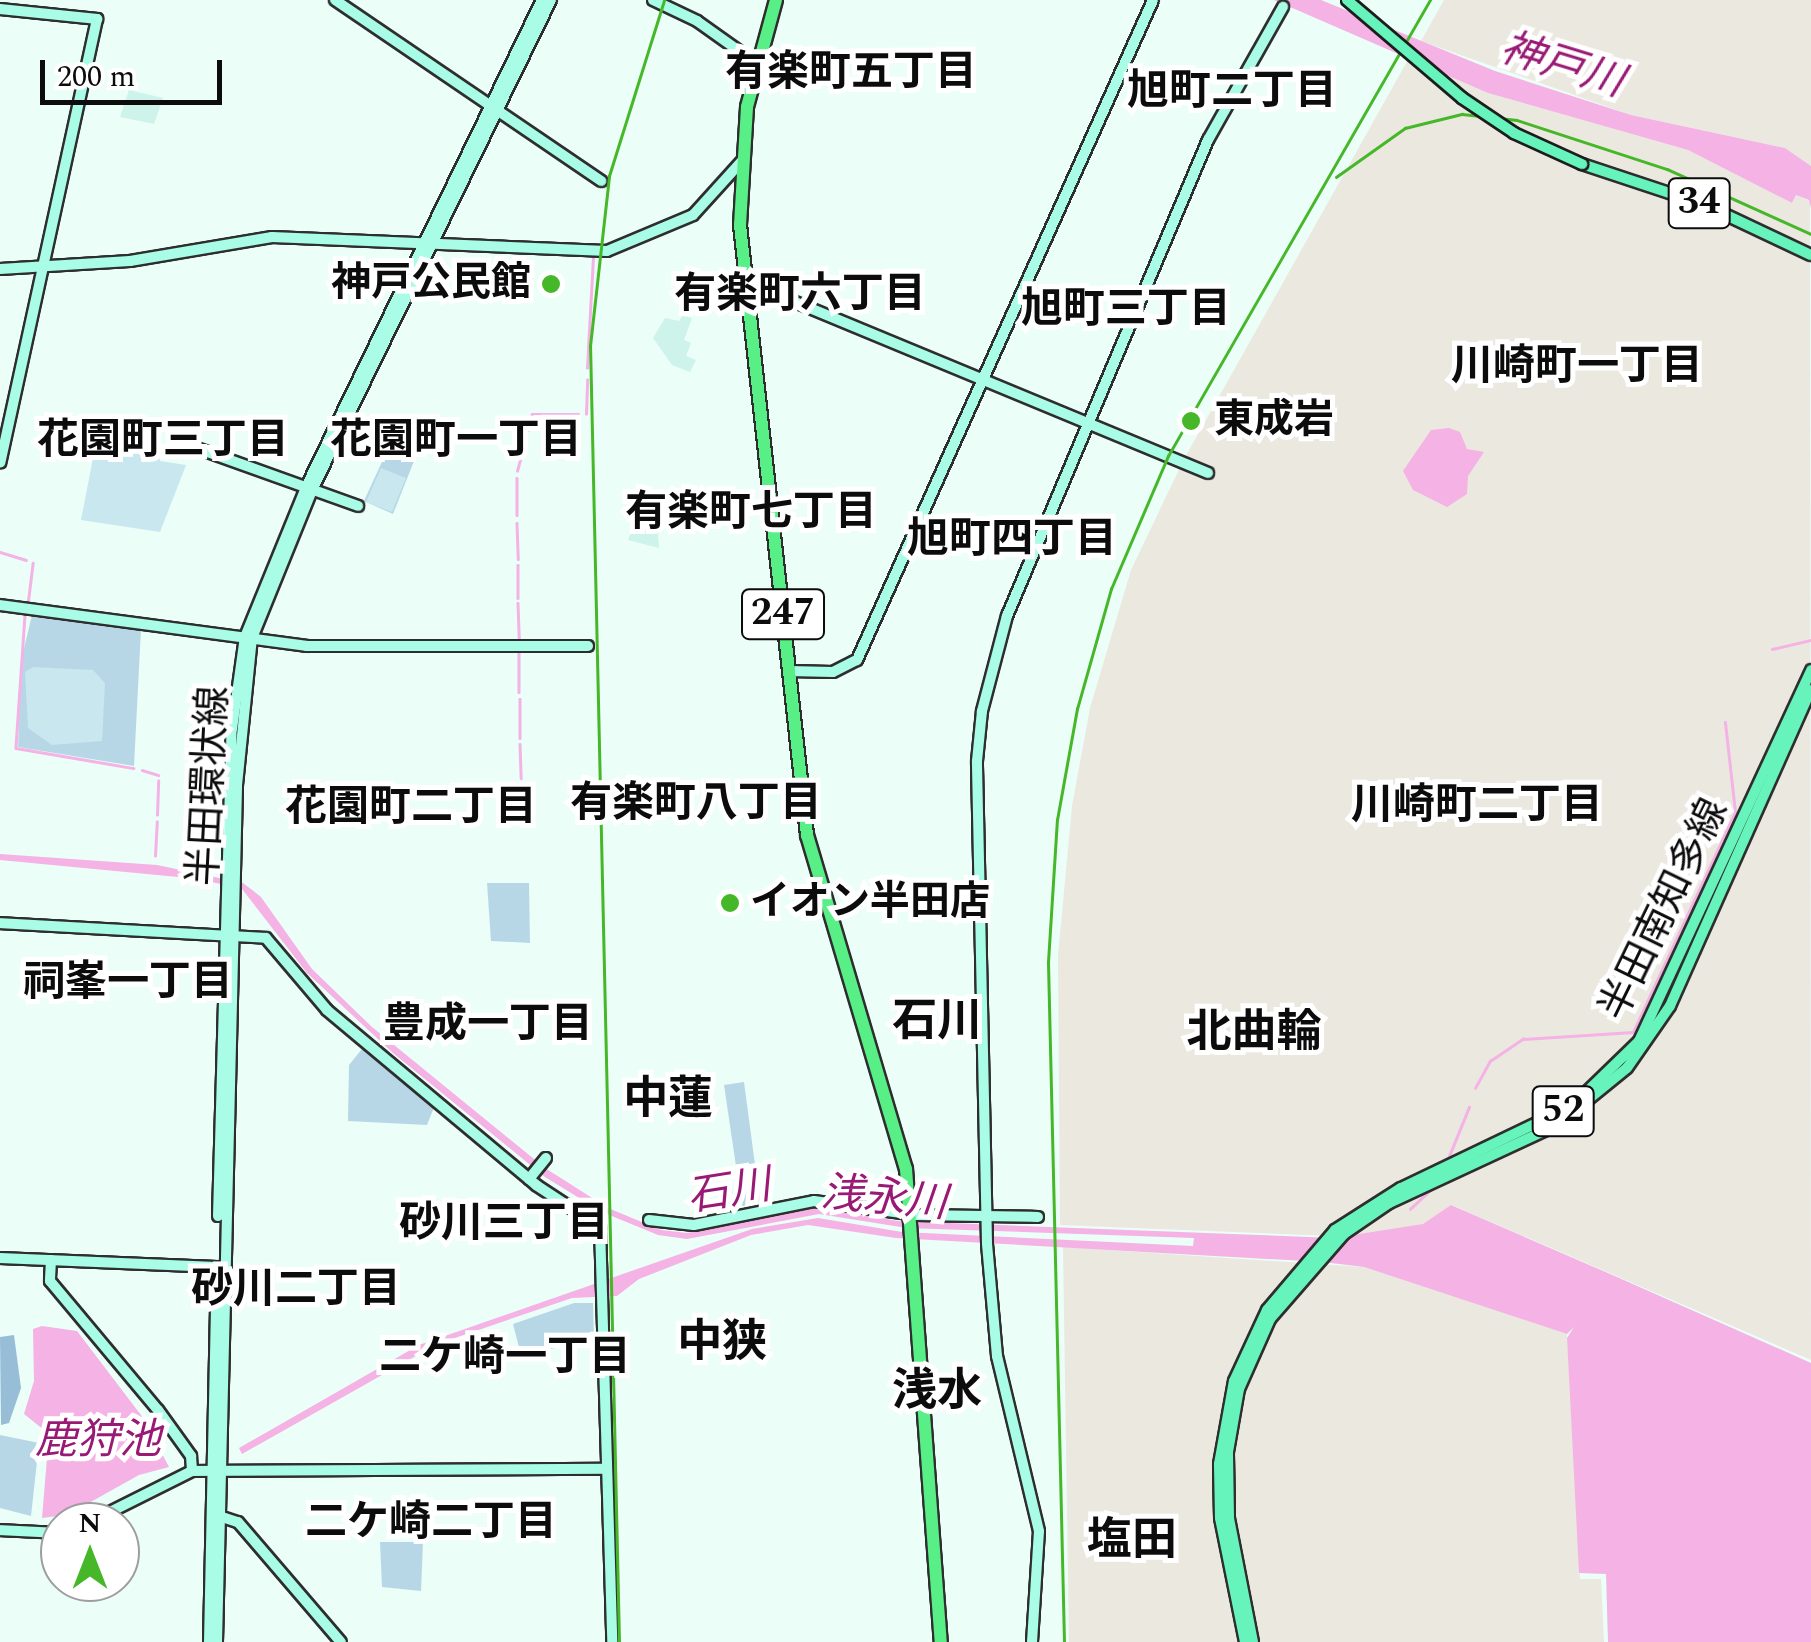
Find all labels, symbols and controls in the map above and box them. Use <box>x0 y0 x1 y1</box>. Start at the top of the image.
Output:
water label: 神戸川 <box>1494 23 1630 109</box>
scale bar <box>45 40 228 102</box>
district label: 有楽町五丁目 <box>725 48 977 98</box>
text: 200 m <box>57 54 135 100</box>
district label: 旭町二丁目 <box>1127 67 1337 117</box>
road number: 34 <box>1666 170 1732 236</box>
place label: 神戸公民館 <box>331 260 531 308</box>
district label: 有楽町六丁目 <box>674 270 926 320</box>
marker: 神戸公民館 <box>540 273 562 295</box>
district label: 旭町三丁目 <box>1021 285 1231 335</box>
district label: 川崎町一丁目 <box>1451 342 1703 392</box>
place label: 東成岩 <box>1214 397 1334 445</box>
marker: 東成岩 <box>1178 408 1204 434</box>
district label: 花園町三丁目 <box>37 416 289 466</box>
district label: 花園町一丁目 <box>330 416 582 466</box>
district label: 有楽町七丁目 <box>625 488 877 538</box>
district label: 旭町四丁目 <box>907 515 1117 565</box>
road number: 247 <box>740 581 826 647</box>
street label: 半田環状線 <box>181 685 239 887</box>
district label: 有楽町八丁目 <box>570 779 822 829</box>
district label: 川崎町二丁目 <box>1351 781 1603 831</box>
district label: 花園町二丁目 <box>285 783 537 833</box>
street label: 半田南知多線 <box>1591 792 1739 1028</box>
place label: イオン半田店 <box>750 879 990 927</box>
marker: イオン半田店 <box>719 892 741 914</box>
district label: 祠峯一丁目 <box>23 958 233 1008</box>
district label: 石川 <box>892 995 982 1049</box>
district label: 豊成一丁目 <box>383 1000 593 1050</box>
district label: 北曲輪 <box>1187 1006 1321 1060</box>
district label: 中蓮 <box>623 1073 713 1127</box>
road number: 52 <box>1530 1078 1596 1144</box>
water label: 石川 <box>684 1161 774 1223</box>
water label: 浅永川 <box>819 1168 949 1230</box>
district label: 砂川三丁目 <box>399 1199 609 1249</box>
district label: 砂川二丁目 <box>191 1265 401 1315</box>
district label: 中狭 <box>677 1316 767 1370</box>
district label: 二ケ崎一丁目 <box>379 1333 631 1383</box>
district label: 浅水 <box>892 1365 982 1419</box>
water label: 鹿狩池 <box>35 1416 161 1466</box>
district label: 二ケ崎二丁目 <box>305 1498 557 1548</box>
north arrow <box>40 1502 140 1602</box>
text: N <box>79 1502 101 1545</box>
district label: 塩田 <box>1087 1514 1177 1568</box>

